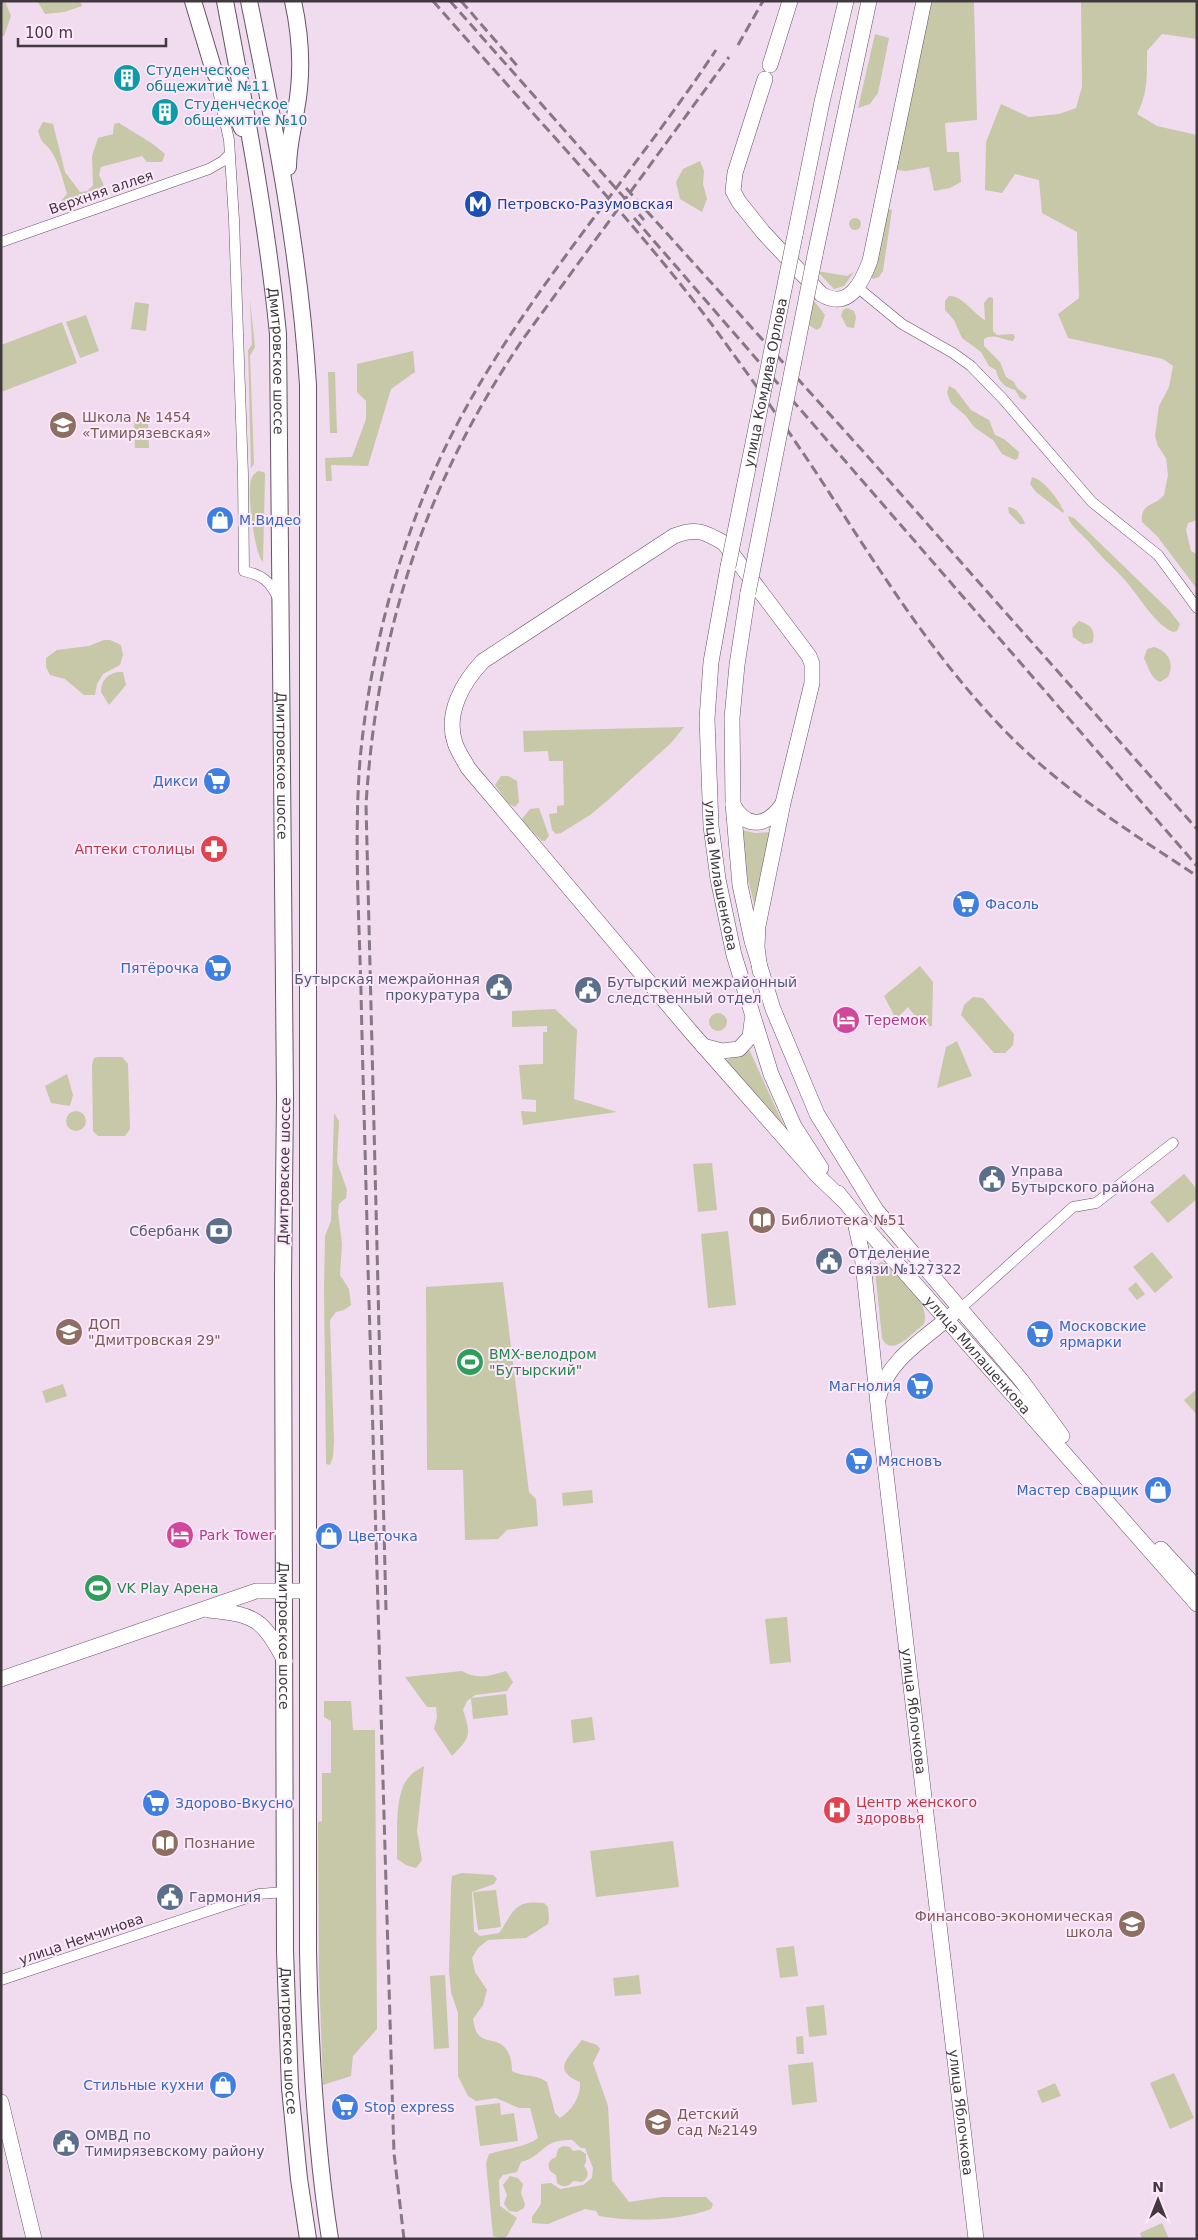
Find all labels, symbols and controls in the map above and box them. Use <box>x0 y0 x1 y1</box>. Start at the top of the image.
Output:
scale bar <box>18 15 165 47</box>
text: 100 m <box>25 24 73 42</box>
place label: Студенческое общежитие №11 <box>146 62 269 94</box>
building icon: Студенческое общежитие №11 <box>112 63 142 93</box>
place label: Студенческое общежитие №10 <box>184 96 307 128</box>
building icon: Студенческое общежитие №10 <box>150 97 180 127</box>
street label: Верхняя аллея <box>47 167 155 217</box>
metro station icon: Петровско-Разумовская <box>463 189 493 219</box>
place label: Петровско-Разумовская <box>497 196 673 212</box>
street label: Дмитровское шоссе <box>265 286 287 435</box>
street label: улица Комдива Орлова <box>740 297 790 469</box>
place label: Школа № 1454 «Тимирязевская» <box>82 409 211 441</box>
school or university icon: Школа № 1454 «Тимирязевская» <box>48 410 78 440</box>
shop icon: М.Видео <box>205 505 235 535</box>
place label: М.Видео <box>239 512 301 528</box>
street label: Дмитровское шоссе <box>273 692 291 840</box>
supermarket icon: Дикси <box>202 766 232 796</box>
place label: Дикси <box>153 773 198 789</box>
street label: улица Милашенкова <box>702 800 741 952</box>
pharmacy icon: Аптеки столицы <box>199 834 229 864</box>
place label: Аптеки столицы <box>74 841 195 857</box>
supermarket icon: Фасоль <box>951 889 981 919</box>
place label: Фасоль <box>985 896 1039 912</box>
supermarket icon: Пятёрочка <box>203 953 233 983</box>
place label: Пятёрочка <box>121 960 199 976</box>
place label: Бутырская межрайонная прокуратура <box>294 971 480 1003</box>
public building icon: Бутырская межрайонная прокуратура <box>484 972 514 1002</box>
place label: Бутырский межрайонный следственный отдел <box>607 974 797 1006</box>
public building icon: Бутырский межрайонный следственный отдел <box>573 975 603 1005</box>
hotel icon: Теремок <box>831 1005 861 1035</box>
place label: Теремок <box>864 1012 927 1028</box>
street label: Дмитровское шоссе <box>275 1097 293 1245</box>
place label: Управа Бутырского района <box>1011 1163 1155 1195</box>
public building icon: Управа Бутырского района <box>977 1164 1007 1194</box>
library icon: Библиотека №51 <box>747 1205 777 1235</box>
place label: Библиотека №51 <box>781 1212 906 1228</box>
bank icon: Сбербанк <box>204 1216 234 1246</box>
place label: Сбербанк <box>129 1223 200 1239</box>
place label: Отделение связи №127322 <box>848 1245 961 1277</box>
public building icon: Отделение связи №127322 <box>814 1246 844 1276</box>
street label: улица Милашенкова <box>921 1293 1034 1417</box>
place label: ДОП "Дмитровская 29" <box>88 1316 221 1348</box>
school or university icon: ДОП "Дмитровская 29" <box>54 1317 84 1347</box>
place label: Московские ярмарки <box>1059 1318 1146 1350</box>
supermarket icon: Московские ярмарки <box>1025 1319 1055 1349</box>
place label: BMX-велодром "Бутырский" <box>489 1346 597 1378</box>
sports icon: BMX-велодром "Бутырский" <box>455 1347 485 1377</box>
supermarket icon: Магнолия <box>905 1371 935 1401</box>
place label: Магнолия <box>829 1378 901 1394</box>
supermarket icon: Мясновъ <box>844 1446 874 1476</box>
place label: Мясновъ <box>878 1453 942 1469</box>
shop icon: Мастер сварщик <box>1143 1475 1173 1505</box>
place label: Мастер сварщик <box>1016 1482 1139 1498</box>
hotel icon: Park Tower <box>165 1520 195 1550</box>
shop icon: Цветочка <box>314 1521 344 1551</box>
place label: Park Tower <box>199 1527 275 1543</box>
place label: Цветочка <box>348 1528 418 1544</box>
street label: Дмитровское шоссе <box>276 1562 292 1710</box>
sports icon: VK Play Арена <box>83 1573 113 1603</box>
place label: VK Play Арена <box>117 1580 219 1596</box>
street label: улица Яблочкова <box>899 1647 929 1775</box>
supermarket icon: Здорово-Вкусно <box>141 1788 171 1818</box>
place label: Центр женского здоровья <box>856 1794 977 1826</box>
place label: Здорово-Вкусно <box>175 1795 293 1811</box>
hospital icon: Центр женского здоровья <box>822 1795 852 1825</box>
library icon: Познание <box>150 1828 180 1858</box>
place label: Познание <box>184 1835 255 1851</box>
public building icon: Гармония <box>155 1882 185 1912</box>
place label: Гармония <box>189 1889 261 1905</box>
place label: Финансово-экономическая школа <box>915 1908 1113 1940</box>
school or university icon: Финансово-экономическая школа <box>1117 1909 1147 1939</box>
street label: улица Немчинова <box>17 1910 145 1968</box>
street label: Дмитровское шоссе <box>278 1966 301 2115</box>
street label: улица Яблочкова <box>946 2048 976 2176</box>
shop icon: Стильные кухни <box>208 2070 238 2100</box>
place label: Стильные кухни <box>83 2077 204 2093</box>
supermarket icon: Stop express <box>330 2092 360 2122</box>
place label: Stop express <box>364 2099 454 2115</box>
place label: Детский сад №2149 <box>677 2106 758 2138</box>
school or university icon: Детский сад №2149 <box>643 2107 673 2137</box>
place label: ОМВД по Тимирязевскому району <box>84 2127 265 2159</box>
public building icon: ОМВД по Тимирязевскому району <box>51 2128 81 2158</box>
north arrow <box>1133 2175 1183 2225</box>
text: N <box>1152 2179 1164 2195</box>

